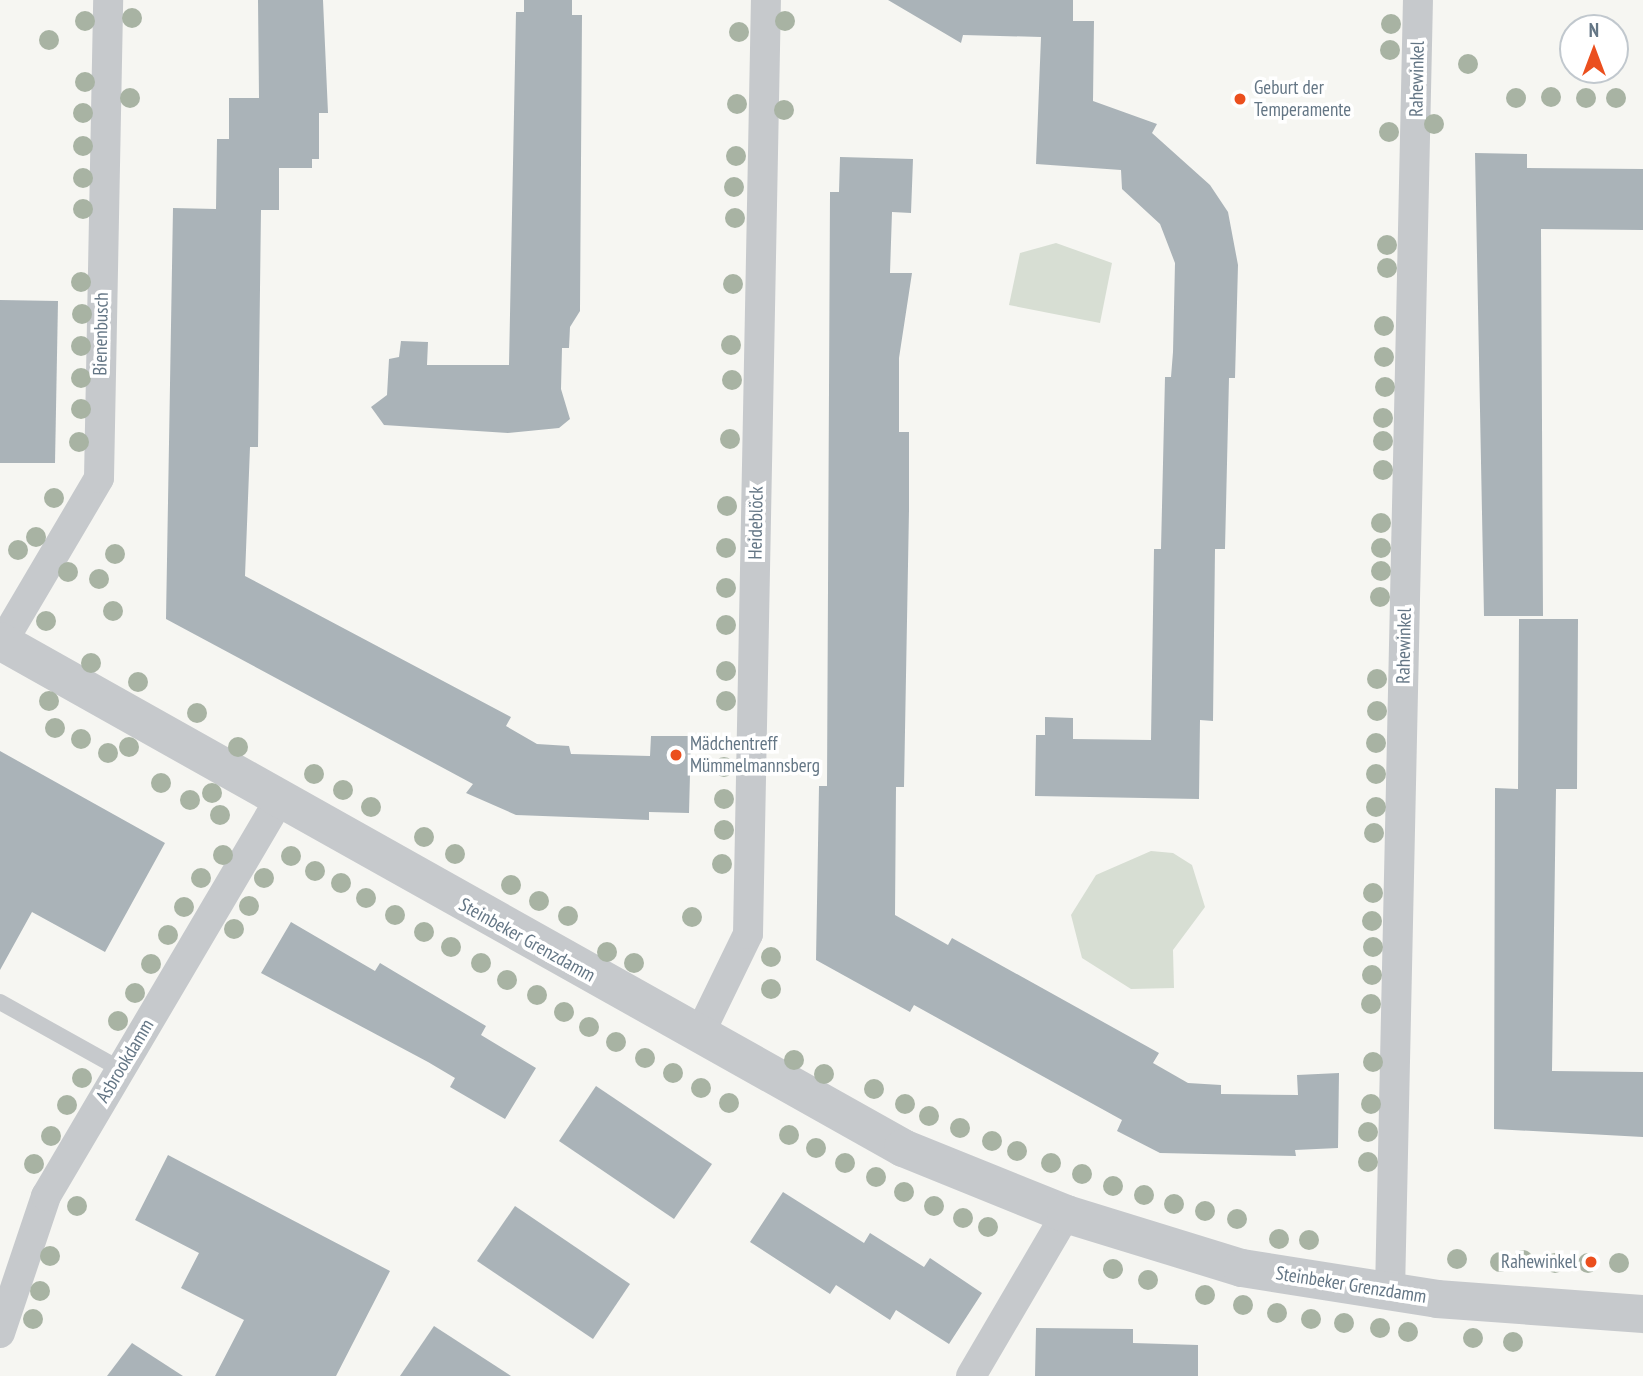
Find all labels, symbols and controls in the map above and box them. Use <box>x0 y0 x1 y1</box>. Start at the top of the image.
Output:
north arrow <box>1559 14 1629 84</box>
text: N <box>1589 18 1599 42</box>
street label: Rahewinkel <box>1405 41 1429 117</box>
place label: Geburt der Temperamente <box>1254 77 1351 121</box>
marker: Geburt der Temperamente <box>1232 91 1248 107</box>
street label: Bienenbusch <box>89 292 113 376</box>
street label: Heideblöck <box>744 486 768 560</box>
street label: Rahewinkel <box>1392 608 1416 684</box>
place label: Mädchentreff Mümmelmannsberg <box>690 733 820 777</box>
marker: Mädchentreff Mümmelmannsberg <box>668 747 684 763</box>
street label: Steinbeker Grenzdamm <box>455 893 599 987</box>
street label: Asbrookdamm <box>91 1015 159 1107</box>
place label: Rahewinkel <box>1501 1251 1577 1273</box>
marker: Rahewinkel <box>1583 1254 1599 1270</box>
street label: Steinbeker Grenzdamm <box>1274 1262 1428 1308</box>

